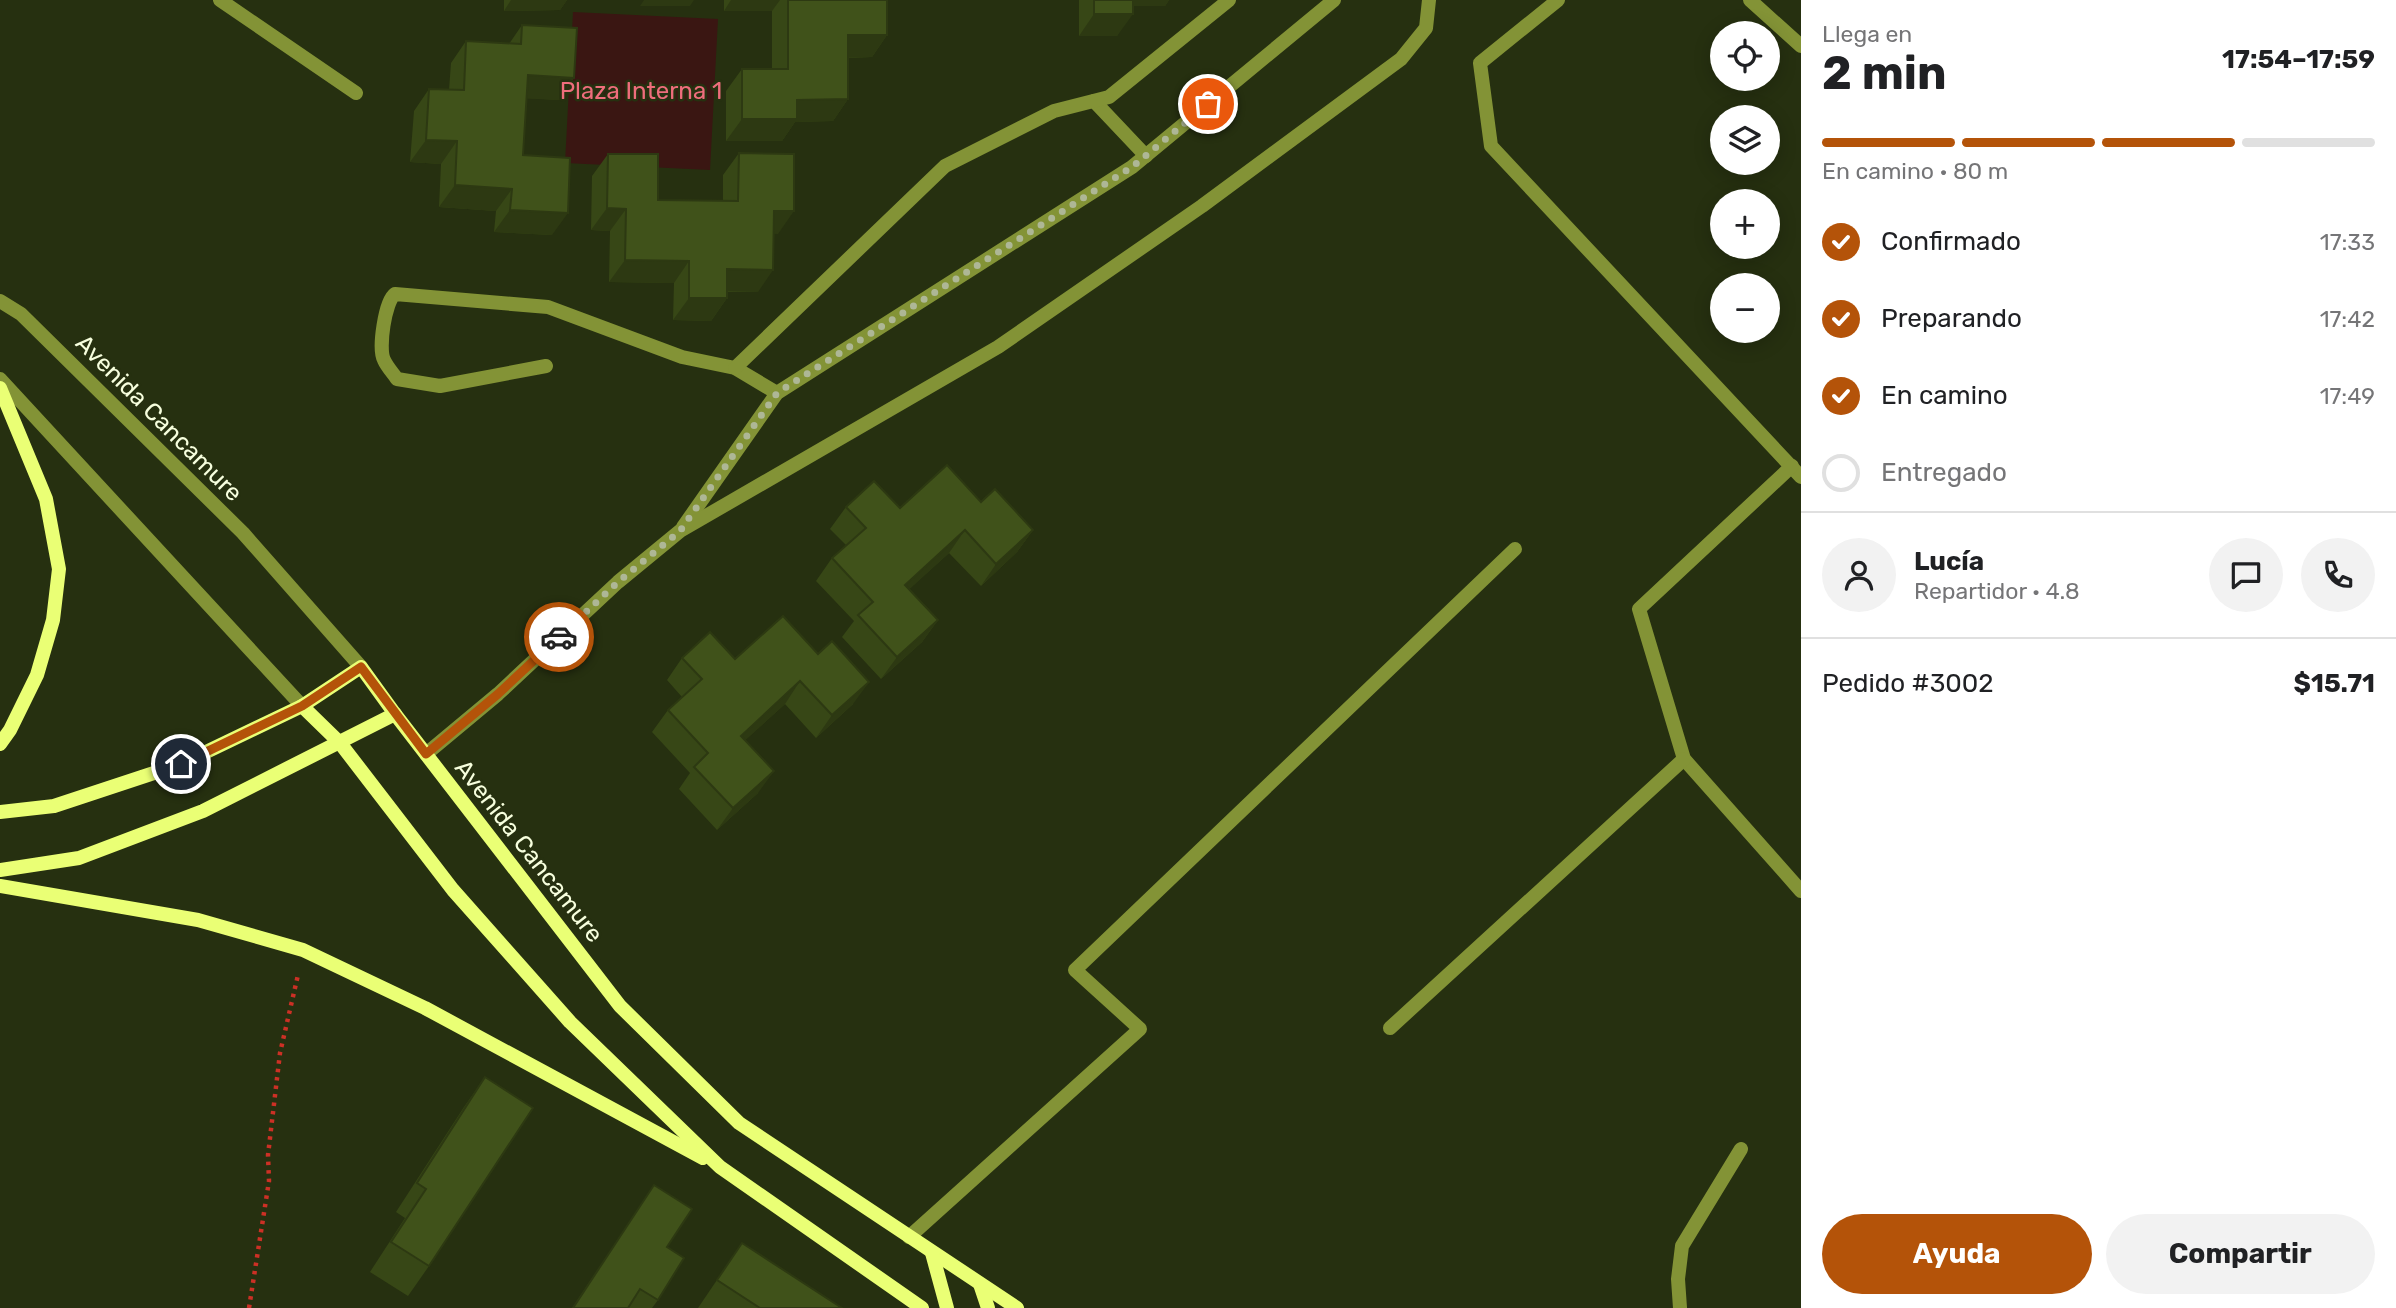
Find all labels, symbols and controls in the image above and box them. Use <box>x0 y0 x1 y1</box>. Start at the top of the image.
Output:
text: Llega en <box>1822 20 1912 48</box>
map controls <box>1710 21 1780 343</box>
button: locate <box>1710 21 1780 91</box>
text: 17:54–17:59 <box>2222 44 2375 75</box>
text: 2 min <box>1822 46 1947 101</box>
pin <box>1178 74 1238 134</box>
park label: Plaza Interna 1 <box>560 77 722 105</box>
icon: bag <box>1189 85 1227 123</box>
button: layers <box>1710 105 1780 175</box>
text: En camino · 80 m <box>1822 157 2008 185</box>
button: + <box>1710 189 1780 259</box>
icon: check <box>1822 223 1860 261</box>
text: Confirmado <box>1881 226 2021 257</box>
text: 17:33 <box>2320 228 2375 256</box>
button: − <box>1710 273 1780 343</box>
icon: check <box>1822 300 1860 338</box>
text: Preparando <box>1881 303 2022 334</box>
text: 17:42 <box>2320 305 2375 333</box>
street label: Avenida Cancamure <box>70 329 248 507</box>
icon: check <box>1822 377 1860 415</box>
text: En camino <box>1881 380 2008 411</box>
text: 17:49 <box>2320 382 2375 410</box>
text: Entregado <box>1881 457 2007 488</box>
button: person <box>1822 538 1896 612</box>
button: chat <box>2209 538 2283 612</box>
button: phone <box>2301 538 2375 612</box>
text: Lucía <box>1914 546 1984 577</box>
text: Repartidor · 4.8 <box>1914 577 2080 605</box>
courier <box>524 602 594 672</box>
icon: car <box>540 618 578 656</box>
text: Pedido #3002 <box>1822 668 1994 699</box>
text: $15.71 <box>2294 668 2375 699</box>
pin <box>151 734 211 794</box>
icon: home <box>162 745 200 783</box>
street label: Avenida Cancamure <box>449 754 609 948</box>
button: Ayuda <box>1822 1214 2092 1294</box>
button: Compartir <box>2106 1214 2375 1294</box>

